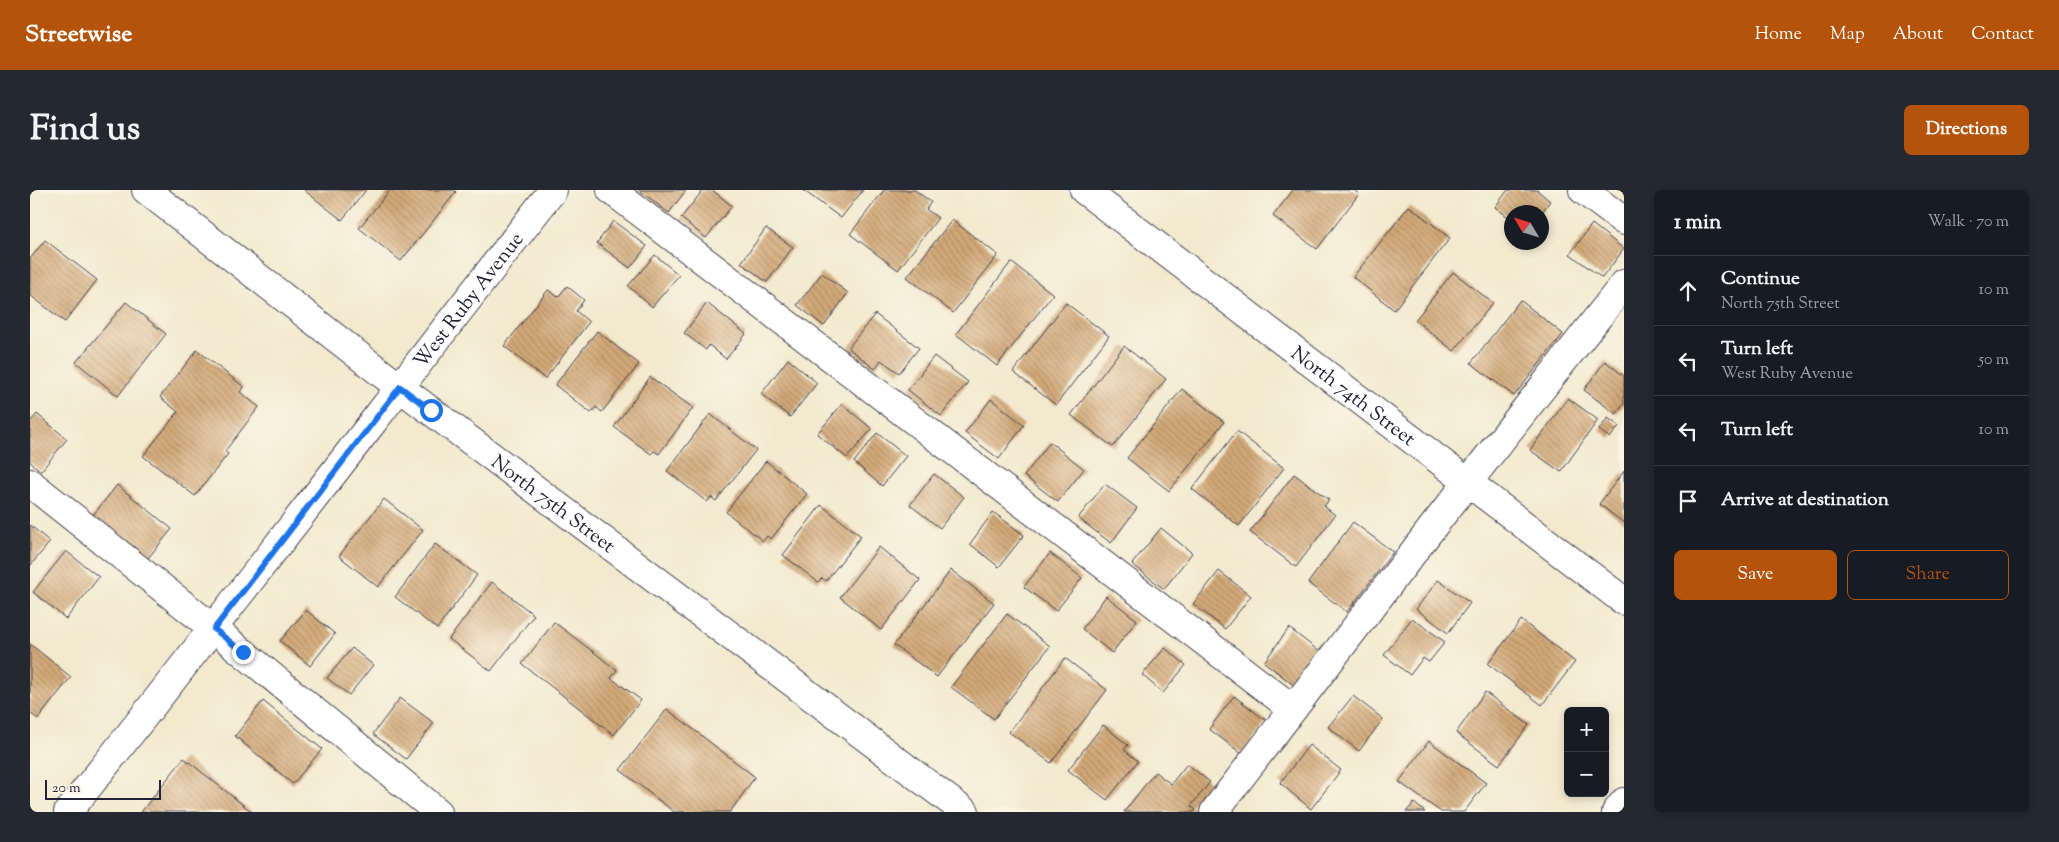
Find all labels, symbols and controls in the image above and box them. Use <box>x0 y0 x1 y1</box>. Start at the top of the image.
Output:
text: Streetwise <box>25 18 132 52</box>
text: Home <box>1755 22 1802 48</box>
text: Map <box>1830 22 1865 48</box>
text: About <box>1893 22 1943 48</box>
text: Contact <box>1971 22 2034 48</box>
text: Find us <box>30 105 140 156</box>
button: Directions <box>1904 105 2029 155</box>
north arrow <box>1504 205 1549 250</box>
text: 1 min <box>1674 208 1721 238</box>
text: Walk · 70 m <box>1928 211 2009 234</box>
street label: West Ruby Avenue <box>408 227 532 375</box>
text: Continue <box>1721 266 1800 293</box>
icon: ahead <box>1674 277 1702 305</box>
text: 10 m <box>1979 279 2009 302</box>
text: North 75th Street <box>1721 293 1840 316</box>
text: Turn left <box>1721 336 1793 363</box>
street label: North 74th Street <box>1284 340 1421 454</box>
icon: left <box>1674 347 1702 375</box>
text: 50 m <box>1978 349 2009 372</box>
text: West Ruby Avenue <box>1721 363 1853 386</box>
route start <box>420 399 443 422</box>
icon: left <box>1674 417 1702 445</box>
text: Turn left <box>1721 417 1793 444</box>
text: 10 m <box>1979 419 2009 442</box>
street label: North 75th Street <box>484 449 620 561</box>
icon: arrive <box>1674 487 1702 515</box>
text: Arrive at destination <box>1721 487 1889 514</box>
button: Save <box>1674 550 1837 600</box>
button: Share <box>1847 550 2009 600</box>
route end <box>232 641 255 664</box>
map controls <box>1564 707 1609 797</box>
button: + <box>1564 707 1609 752</box>
button: − <box>1564 752 1609 797</box>
scale bar <box>45 777 161 800</box>
text: 20 m <box>52 779 81 799</box>

